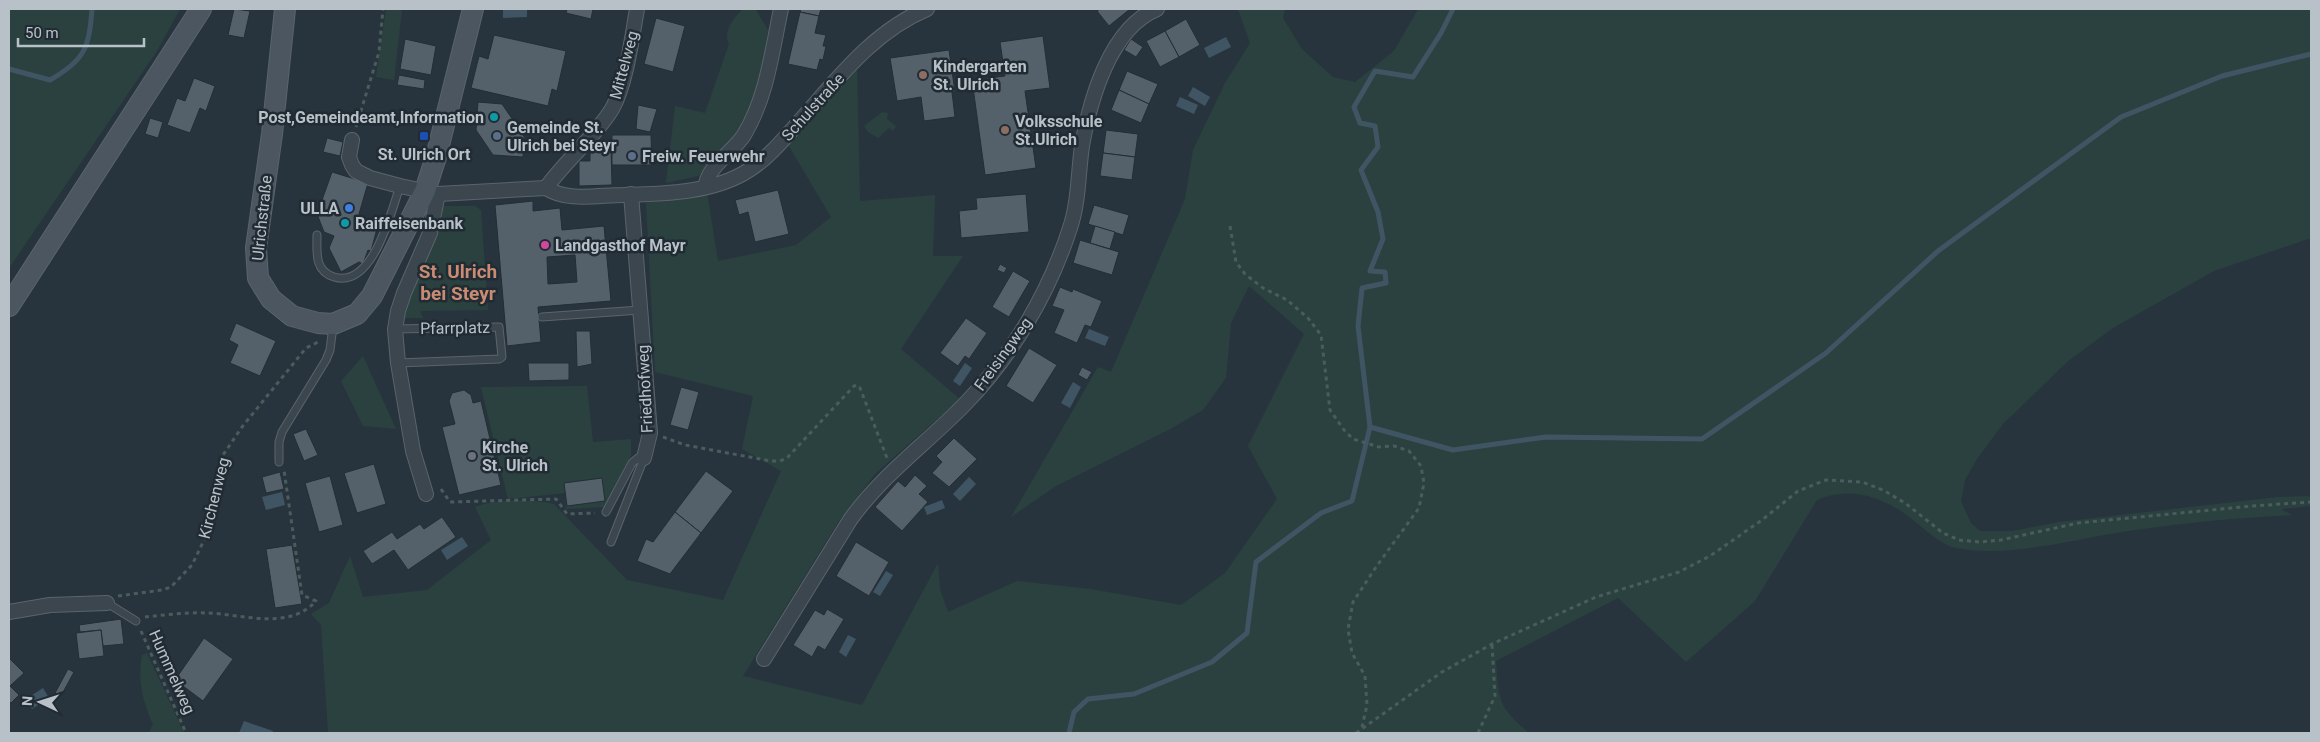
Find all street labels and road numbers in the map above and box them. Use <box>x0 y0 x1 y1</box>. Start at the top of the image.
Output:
street label: Mittelweg <box>606 29 642 101</box>
street label: Schulstraße <box>778 69 848 145</box>
street label: Ulrichstraße <box>248 174 276 262</box>
street label: Freisingweg <box>970 314 1036 394</box>
street label: Pfarrplatz <box>420 318 490 338</box>
street label: Friedhofweg <box>633 344 657 434</box>
street label: Kirchenweg <box>195 455 233 541</box>
street label: Hummelweg <box>145 627 199 717</box>

